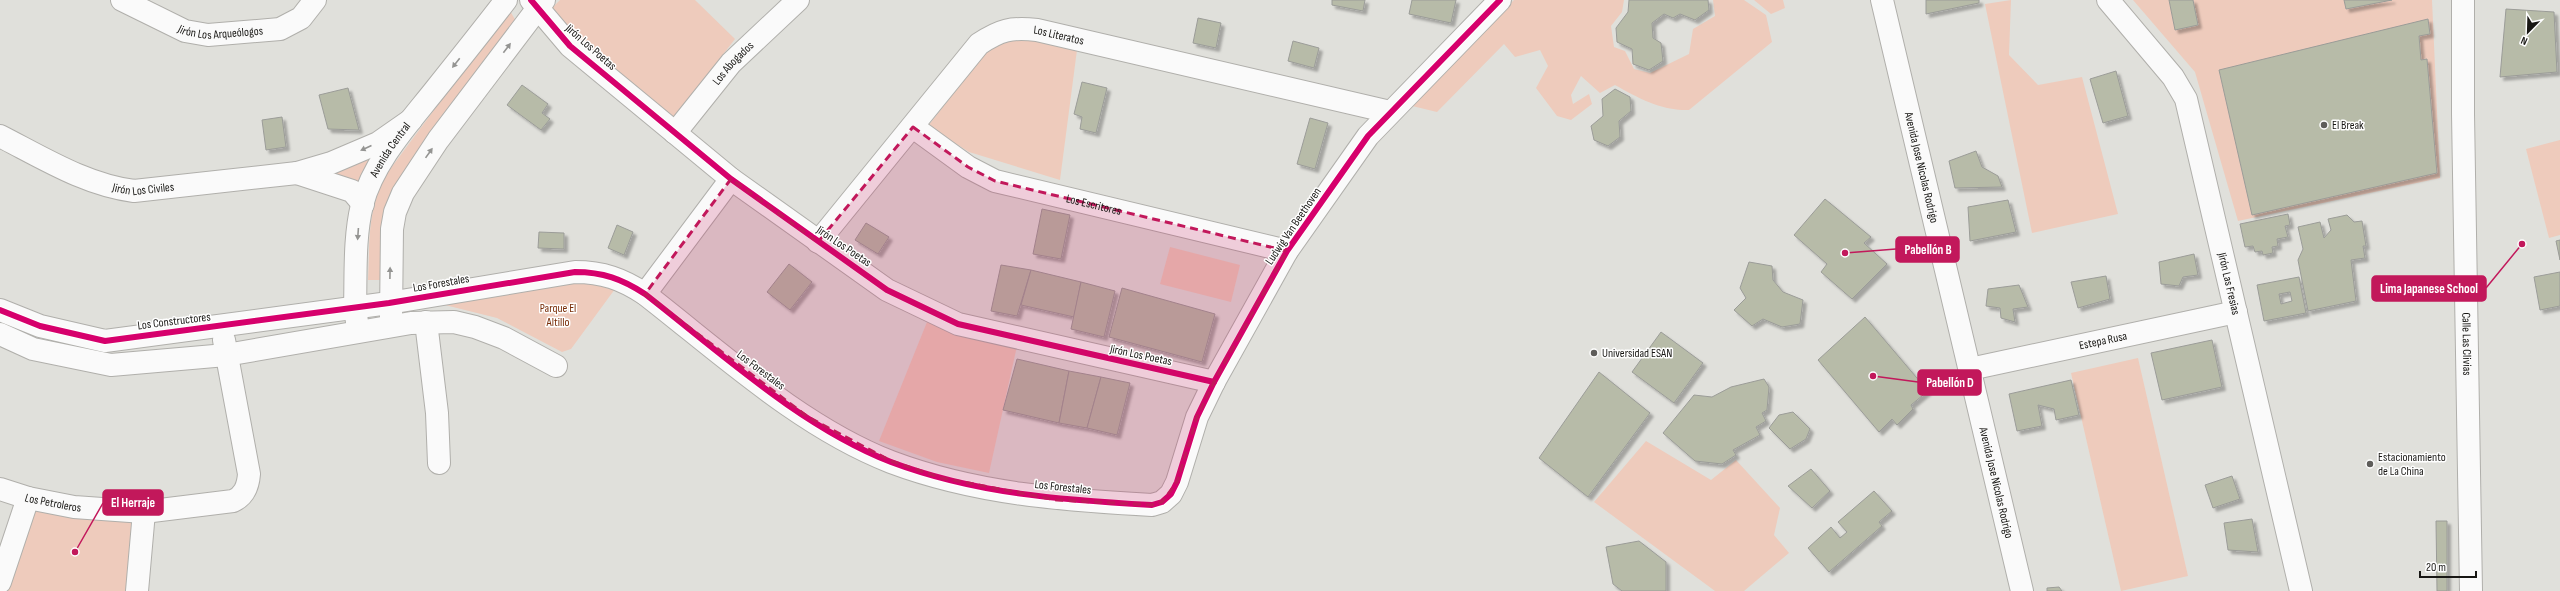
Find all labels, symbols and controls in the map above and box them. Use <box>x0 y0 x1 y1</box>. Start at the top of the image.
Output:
north arrow <box>2508 12 2548 52</box>
street label: Jirón Los Poetas <box>561 20 619 74</box>
street label: Jirón Los Arqueólogos <box>174 21 264 43</box>
street label: Los Literatos <box>1033 23 1085 49</box>
text: N <box>2519 34 2530 48</box>
street label: Los Abogados <box>709 38 757 88</box>
one-way arrow <box>502 43 511 54</box>
one-way arrow <box>452 58 460 69</box>
street label: Avenida Jose Nicolas Rodrigo <box>1901 109 1942 225</box>
place label: El Break <box>2332 118 2364 133</box>
street label: Avenida Central <box>366 119 414 181</box>
marker: El Break <box>2319 120 2329 130</box>
one-way arrow <box>361 145 372 151</box>
one-way arrow <box>425 148 433 158</box>
street label: Jirón Los Civiles <box>110 180 175 199</box>
street label: Ludwig Van Beethoven <box>1262 185 1325 268</box>
street label: Los Escritores <box>1065 191 1123 219</box>
street label: Jirón Los Poetas <box>813 222 874 270</box>
one-way arrow <box>355 228 362 240</box>
callout: Pabellón B <box>1896 237 1959 262</box>
text: Pabellón B <box>1904 242 1952 258</box>
street label: Jirón Las Fresias <box>2214 250 2243 316</box>
one-way arrow <box>387 266 393 279</box>
street label: Los Forestales <box>412 271 470 296</box>
callout: Lima Japanese School <box>2372 276 2486 301</box>
text: Lima Japanese School <box>2380 281 2478 297</box>
park label: Parque El Altillo <box>540 301 576 330</box>
street label: Los Constructores <box>137 310 211 333</box>
street label: Calle Las Clivias <box>2458 312 2474 376</box>
street label: Estepa Rusa <box>2078 328 2129 353</box>
street label: Jirón Los Poetas <box>1108 341 1173 369</box>
place label: Universidad ESAN <box>1602 346 1672 361</box>
street label: Los Forestales <box>733 347 788 393</box>
marker: Universidad ESAN <box>1589 348 1599 358</box>
callout: Pabellón D <box>1918 370 1981 395</box>
text: Pabellón D <box>1926 375 1974 391</box>
street label: Avenida Jose Nicolas Rodrigo <box>1975 425 2016 540</box>
place label: Estacionamiento de La China <box>2378 450 2446 479</box>
marker: Estacionamiento de La China <box>2365 459 2375 469</box>
street label: Los Forestales <box>1034 477 1092 498</box>
street label: Los Petroleros <box>23 490 82 515</box>
callout: El Herraje <box>103 490 163 515</box>
text: El Herraje <box>111 495 156 511</box>
scale bar <box>2420 553 2476 579</box>
text: 20 m <box>2426 560 2446 575</box>

